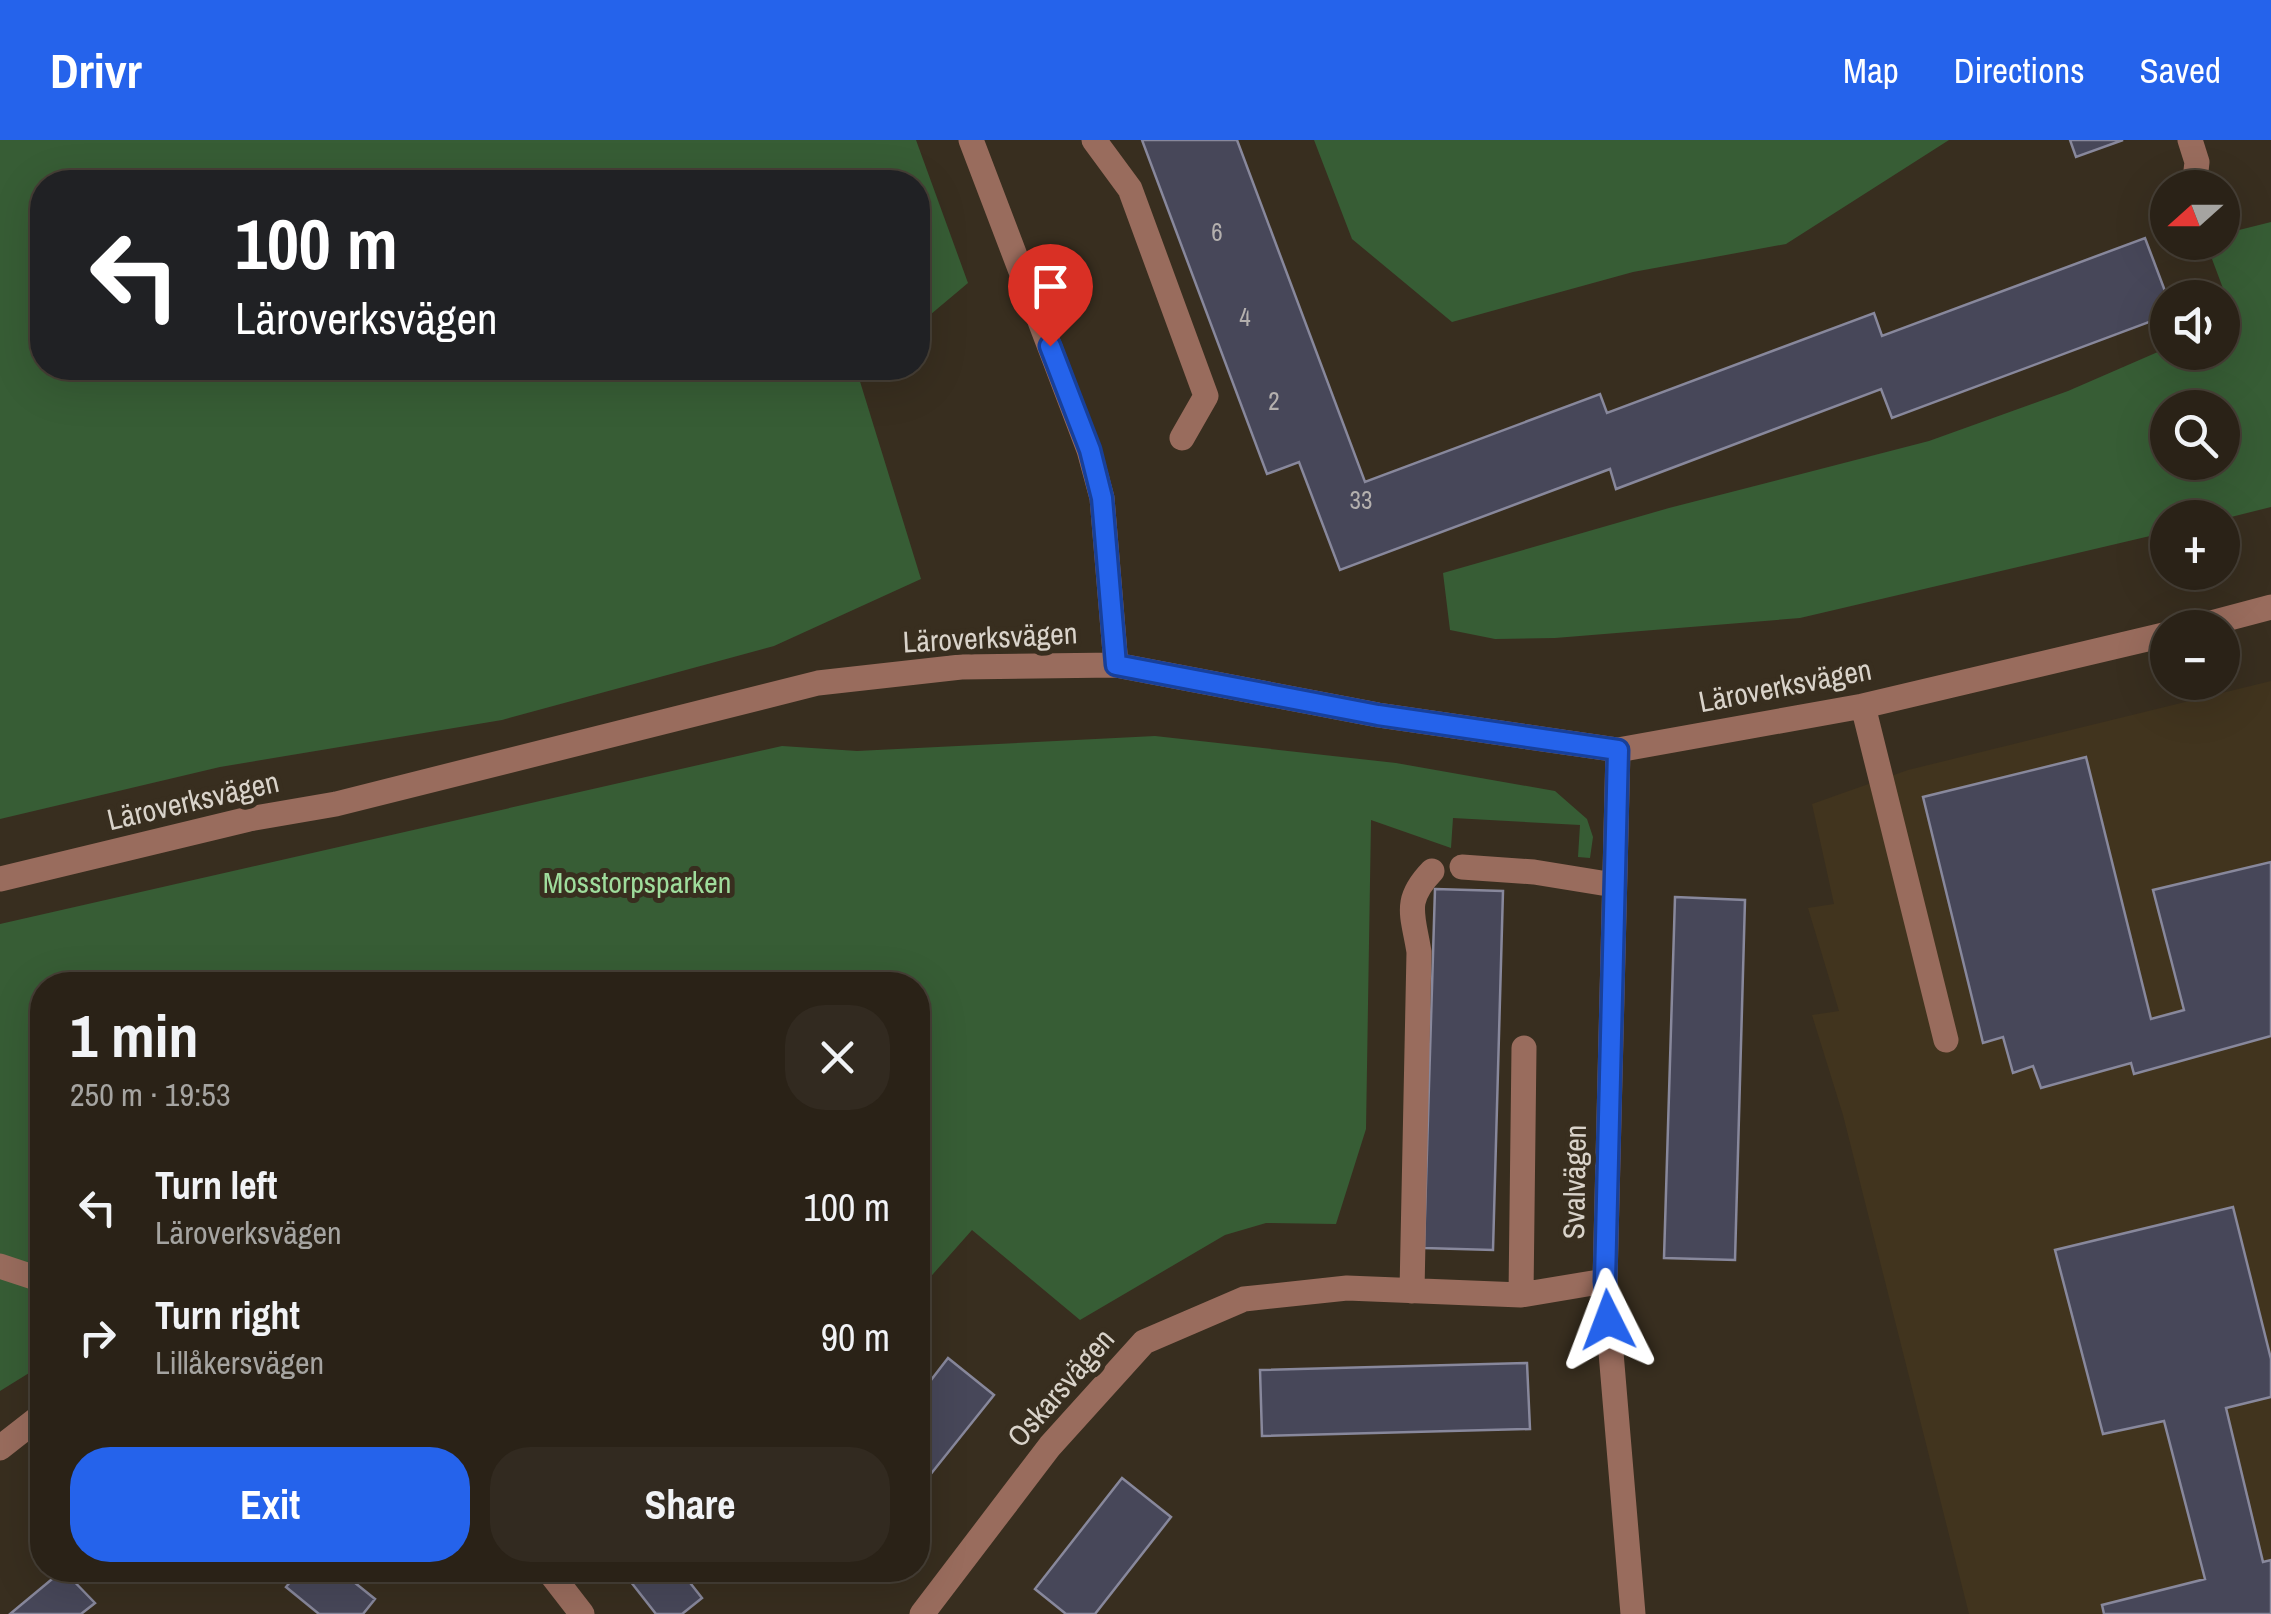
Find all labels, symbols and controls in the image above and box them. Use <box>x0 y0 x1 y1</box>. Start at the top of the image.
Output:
text: Drivr <box>50 38 142 103</box>
text: Map <box>1843 47 1899 94</box>
text: Directions <box>1954 47 2085 94</box>
text: Saved <box>2140 47 2221 94</box>
north arrow <box>2150 170 2240 260</box>
map controls <box>2150 170 2240 700</box>
text: 100 m <box>235 197 398 291</box>
icon: left <box>70 210 200 340</box>
house number: 6 <box>1211 215 1223 249</box>
pin <box>1008 244 1093 347</box>
icon: arrive <box>1023 259 1078 314</box>
button: sound <box>2150 280 2240 370</box>
text: Läroverksvägen <box>235 287 498 348</box>
house number: 4 <box>1239 300 1251 334</box>
house number: 2 <box>1268 384 1280 418</box>
button: search <box>2150 390 2240 480</box>
house number: 33 <box>1350 483 1372 517</box>
button: + <box>2150 500 2240 590</box>
button: − <box>2150 610 2240 700</box>
street label: Läroverksvägen <box>902 612 1078 662</box>
street label: Läroverksvägen <box>1695 649 1875 721</box>
street label: Läroverksvägen <box>103 761 283 839</box>
park label: Mosstorpsparken <box>543 862 731 902</box>
text: 1 min <box>70 995 199 1076</box>
button: close <box>785 1005 890 1110</box>
text: 250 m · 19:53 <box>70 1073 230 1116</box>
street label: Svalvägen <box>1553 1124 1595 1240</box>
text: Turn left <box>155 1160 277 1211</box>
icon: left <box>70 1180 125 1235</box>
text: 100 m <box>803 1182 890 1233</box>
text: Läroverksvägen <box>155 1211 342 1254</box>
position arrow <box>1556 1268 1660 1372</box>
text: Turn right <box>155 1290 300 1341</box>
icon: right <box>70 1310 125 1365</box>
text: 90 m <box>821 1312 890 1363</box>
street label: Oskarsvägen <box>998 1320 1123 1455</box>
text: Lillåkersvägen <box>155 1341 324 1384</box>
button: Exit <box>70 1447 470 1562</box>
button: Share <box>490 1447 890 1562</box>

